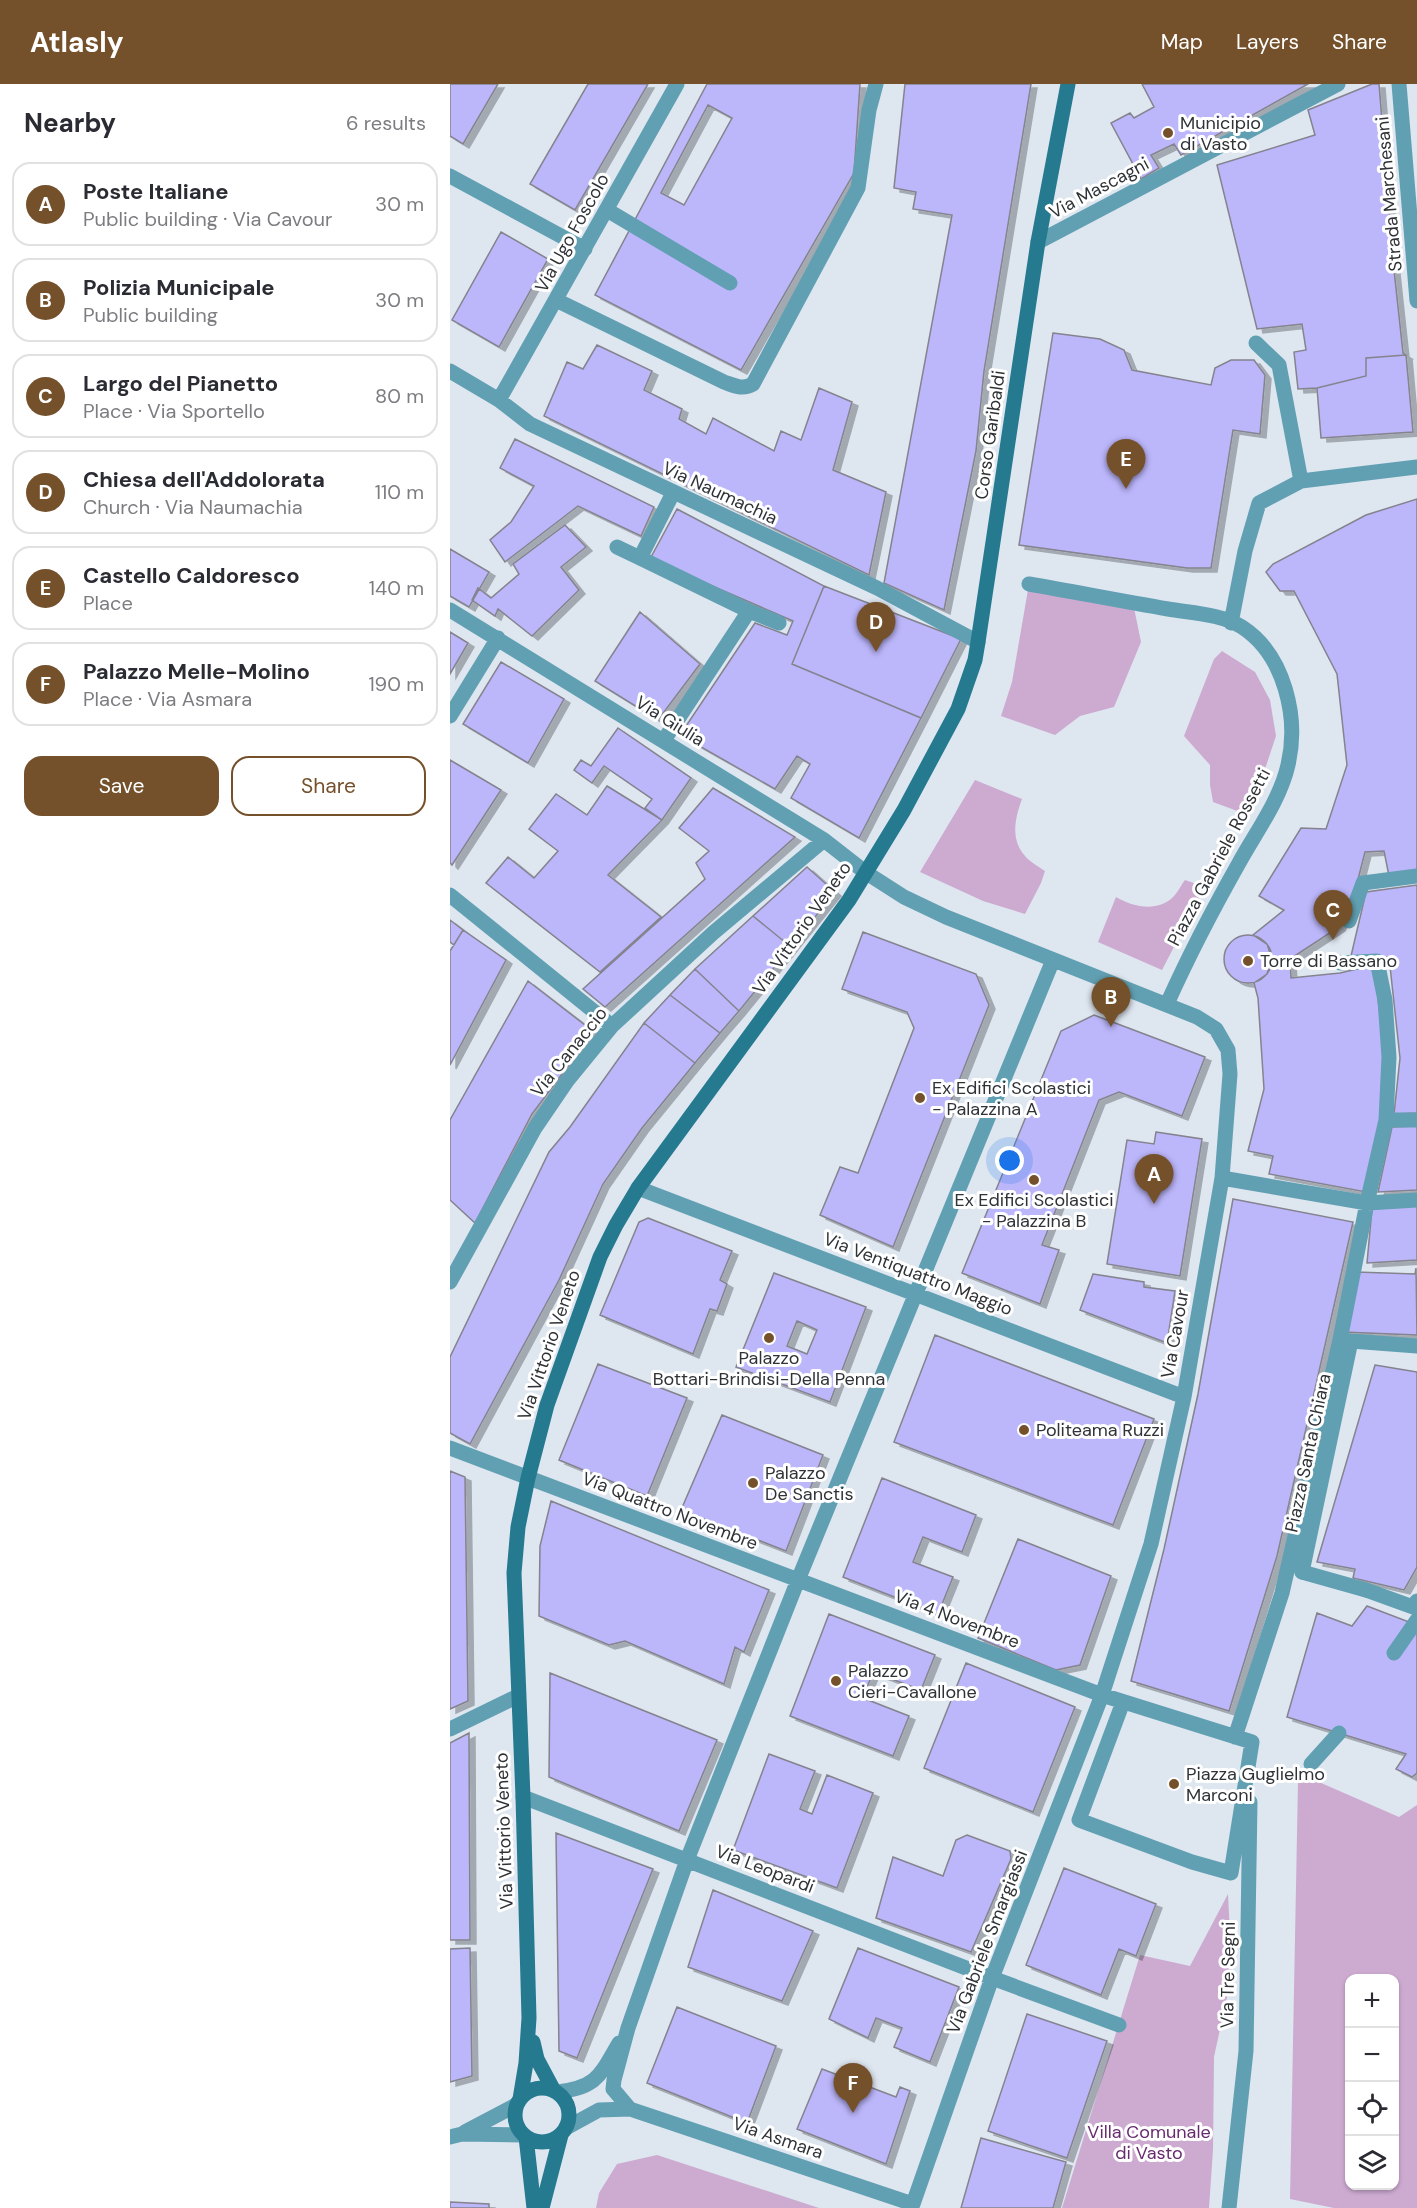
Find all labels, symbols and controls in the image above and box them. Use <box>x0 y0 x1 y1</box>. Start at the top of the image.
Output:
text: Atlasly <box>30 24 124 61</box>
text: Map <box>1161 28 1203 56</box>
text: Layers <box>1236 28 1299 56</box>
text: Share <box>1332 28 1387 56</box>
text: Nearby <box>24 106 116 140</box>
text: 6 results <box>346 110 426 136</box>
place label: Municipio di Vasto <box>1180 111 1261 156</box>
street label: Strada Marchesani <box>1370 116 1408 272</box>
marker: Municipio di Vasto <box>1161 126 1175 140</box>
street label: Via Mascagni <box>1045 152 1153 224</box>
street label: Via Ugo Foscolo <box>529 169 615 297</box>
text: Poste Italiane <box>83 177 228 206</box>
text: A <box>38 191 53 217</box>
text: 30 m <box>375 191 424 217</box>
text: Public building · Via Cavour <box>83 206 332 232</box>
text: Polizia Municipale <box>83 273 275 302</box>
text: B <box>39 287 52 313</box>
text: 30 m <box>375 287 424 313</box>
text: Public building <box>83 302 218 328</box>
text: Largo del Pianetto <box>83 369 278 398</box>
street label: Corso Garibaldi <box>969 369 1011 501</box>
text: C <box>38 383 53 409</box>
text: 80 m <box>375 383 424 409</box>
text: Place · Via Sportello <box>83 398 265 424</box>
pin: E <box>1106 440 1146 489</box>
street label: Via Naumachia <box>659 456 781 530</box>
text: Chiesa dell'Addolorata <box>83 465 325 494</box>
text: D <box>38 479 53 505</box>
text: 110 m <box>375 479 424 505</box>
text: Church · Via Naumachia <box>83 494 303 520</box>
text: Castello Caldoresco <box>83 561 300 590</box>
text: E <box>40 575 51 601</box>
text: 140 m <box>369 575 424 601</box>
text: Place <box>83 590 133 616</box>
pin: D <box>856 602 896 652</box>
text: Palazzo Melle-Molino <box>83 657 310 686</box>
text: F <box>40 671 51 697</box>
text: 190 m <box>368 671 424 697</box>
text: Place · Via Asmara <box>83 686 252 712</box>
street label: Via Giulia <box>631 690 709 752</box>
button: Save <box>24 756 219 816</box>
button: Share <box>231 756 426 816</box>
street label: Piazza Gabriele Rossetti <box>1162 764 1276 950</box>
street label: Via Vittorio Veneto <box>747 857 857 999</box>
pin: C <box>1314 890 1352 940</box>
place label: Torre di Bassano <box>1260 949 1397 973</box>
marker: Torre di Bassano <box>1241 954 1255 968</box>
pin: B <box>1092 978 1130 1027</box>
street label: Via Canaccio <box>525 1002 613 1102</box>
place label: Ex Edifici Scolastici - Palazzina A <box>932 1076 1091 1121</box>
marker: Ex Edifici Scolastici - Palazzina A <box>913 1091 927 1105</box>
your location <box>995 1146 1024 1175</box>
pin: A <box>1134 1154 1174 1204</box>
marker: Ex Edifici Scolastici - Palazzina B <box>1027 1173 1041 1187</box>
place label: Ex Edifici Scolastici - Palazzina B <box>954 1188 1114 1233</box>
street label: Via Ventiquattro Maggio <box>820 1227 1016 1321</box>
street label: Via Vittorio Veneto <box>512 1267 586 1423</box>
street label: Via Cavour <box>1155 1287 1195 1380</box>
marker: Palazzo Bottari-Brindisi-Della Penna <box>762 1331 776 1345</box>
place label: Palazzo Bottari-Brindisi-Della Penna <box>653 1346 885 1391</box>
street label: Piazza Santa Chiara <box>1279 1371 1337 1535</box>
place label: Politeama Ruzzi <box>1036 1418 1164 1442</box>
marker: Politeama Ruzzi <box>1017 1423 1031 1437</box>
place label: Palazzo De Sanctis <box>765 1461 853 1506</box>
street label: Via Quattro Novembre <box>579 1466 761 1556</box>
marker: Palazzo De Sanctis <box>746 1476 760 1490</box>
street label: Via 4 Novembre <box>891 1584 1023 1654</box>
place label: Palazzo Cieri-Cavallone <box>848 1659 977 1704</box>
marker: Palazzo Cieri-Cavallone <box>829 1674 843 1688</box>
street label: Via Vittorio Veneto <box>489 1752 519 1910</box>
place label: Piazza Guglielmo Marconi <box>1186 1762 1325 1807</box>
marker: Piazza Guglielmo Marconi <box>1167 1777 1181 1791</box>
street label: Via Leopardi <box>712 1839 818 1899</box>
street label: Via Gabriele Smargiassi <box>941 1847 1033 2037</box>
street label: Via Tre Segni <box>1215 1921 1241 2029</box>
map controls <box>1345 1974 1399 2190</box>
button: + <box>1345 1974 1399 2028</box>
button: − <box>1345 2028 1399 2082</box>
pin: F <box>834 2064 872 2113</box>
button: locate <box>1345 2082 1399 2136</box>
street label: Via Asmara <box>730 2111 826 2165</box>
park label: Villa Comunale di Vasto <box>1087 2120 1211 2165</box>
button: layers <box>1345 2136 1399 2190</box>

